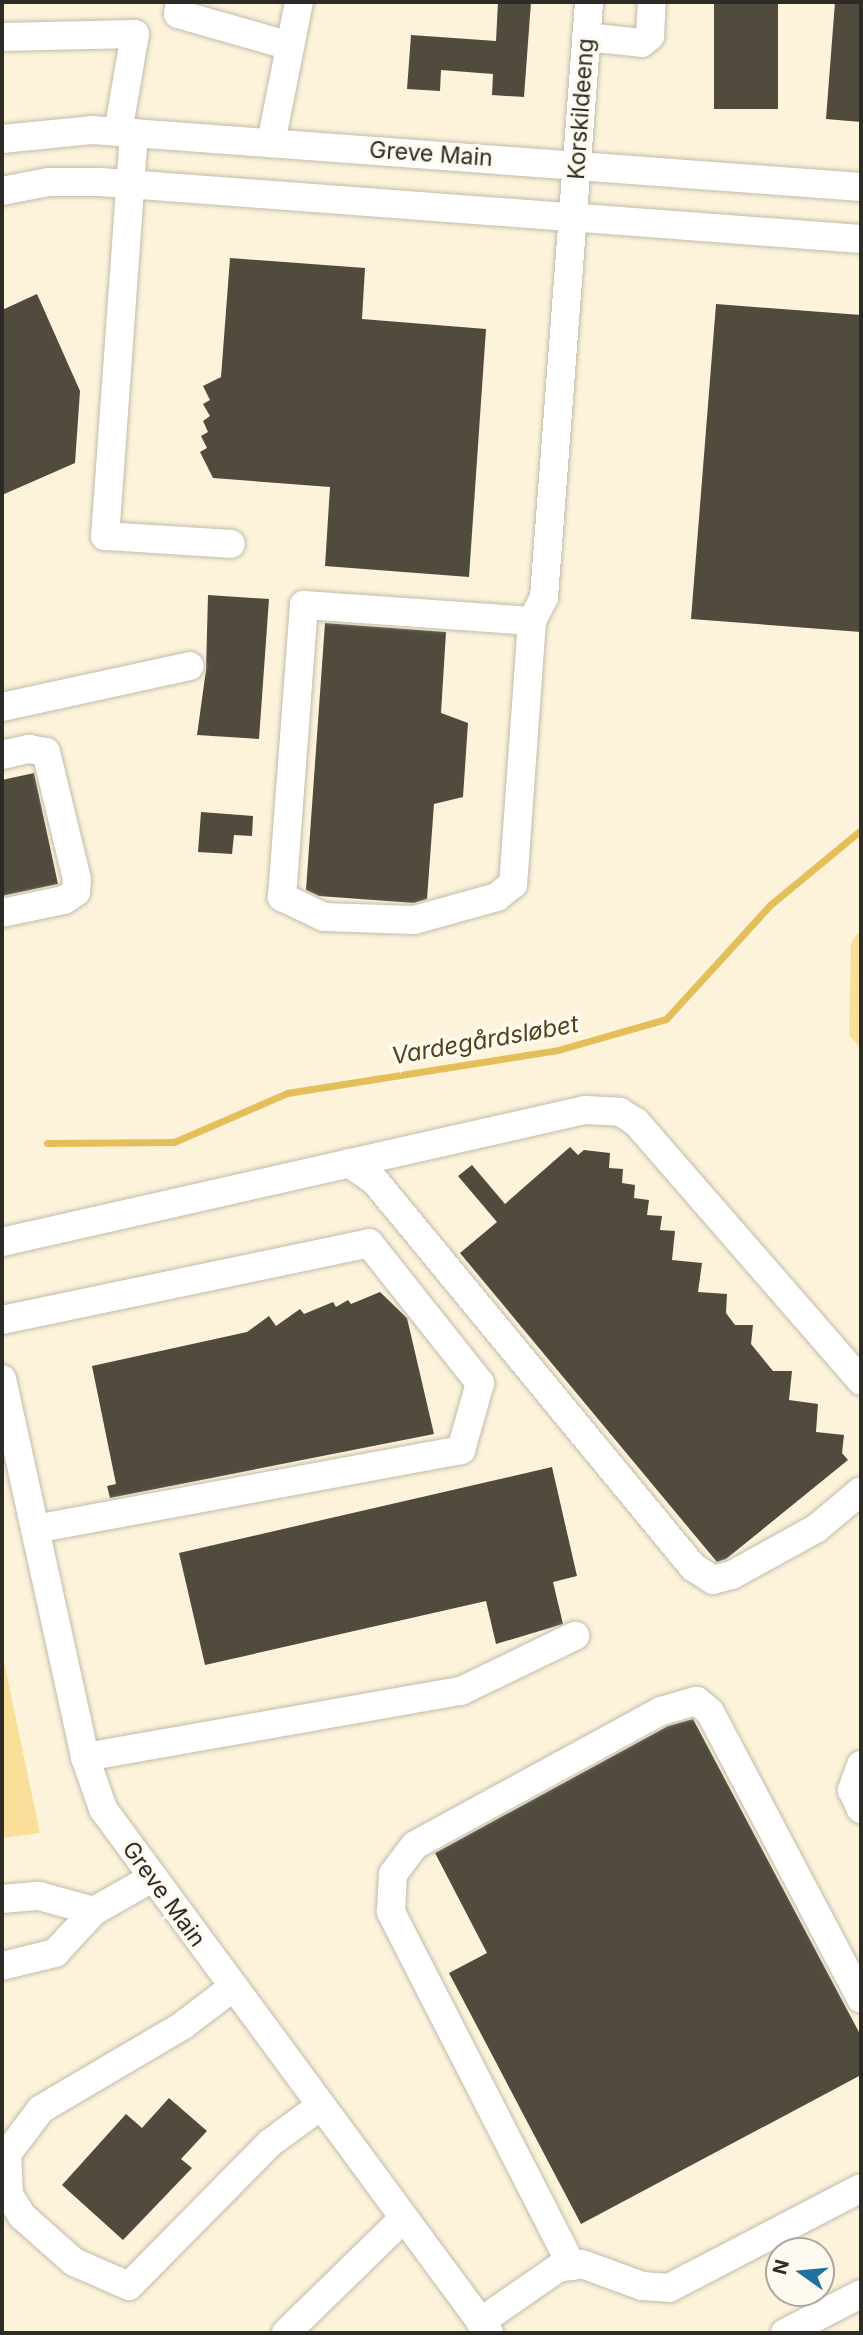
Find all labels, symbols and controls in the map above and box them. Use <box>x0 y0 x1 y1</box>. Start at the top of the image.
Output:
street label: Korskildeeng <box>562 37 600 181</box>
street label: Greve Main <box>368 136 494 172</box>
water label: Vardegårdsløbet <box>389 1009 581 1071</box>
street label: Greve Main <box>117 1836 211 1952</box>
north arrow <box>765 2237 835 2307</box>
text: N <box>768 2257 794 2277</box>

